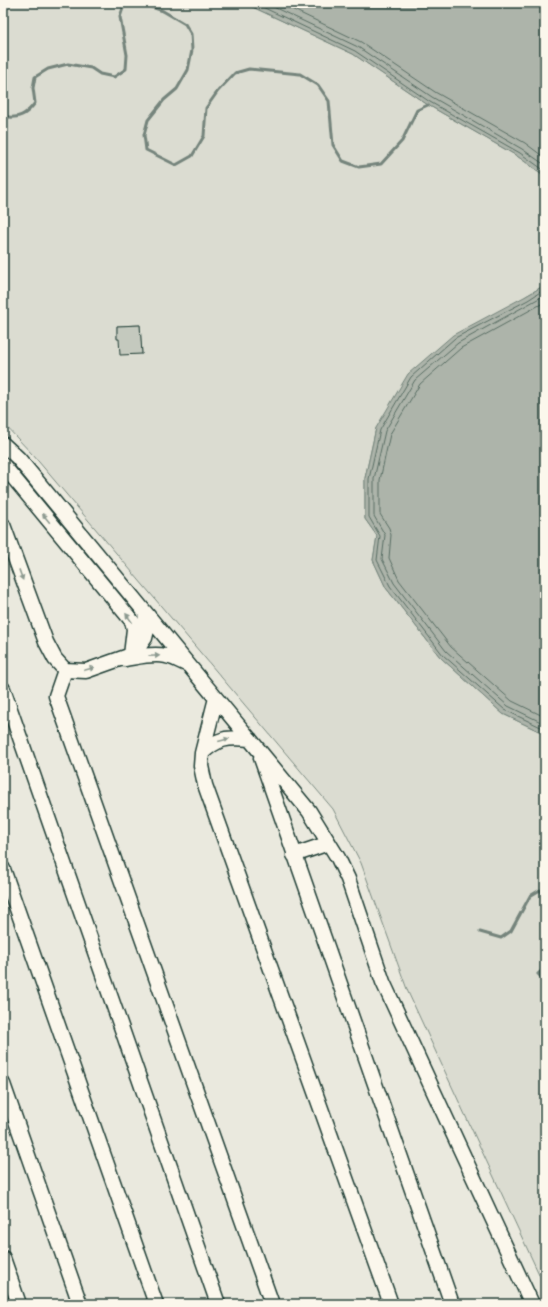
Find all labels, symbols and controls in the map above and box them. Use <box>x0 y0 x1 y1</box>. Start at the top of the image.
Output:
one-way arrow <box>42 512 51 523</box>
one-way arrow <box>19 569 25 581</box>
one-way arrow <box>125 613 133 623</box>
one-way arrow <box>148 652 160 659</box>
one-way arrow <box>83 666 95 672</box>
one-way arrow <box>218 737 230 743</box>

